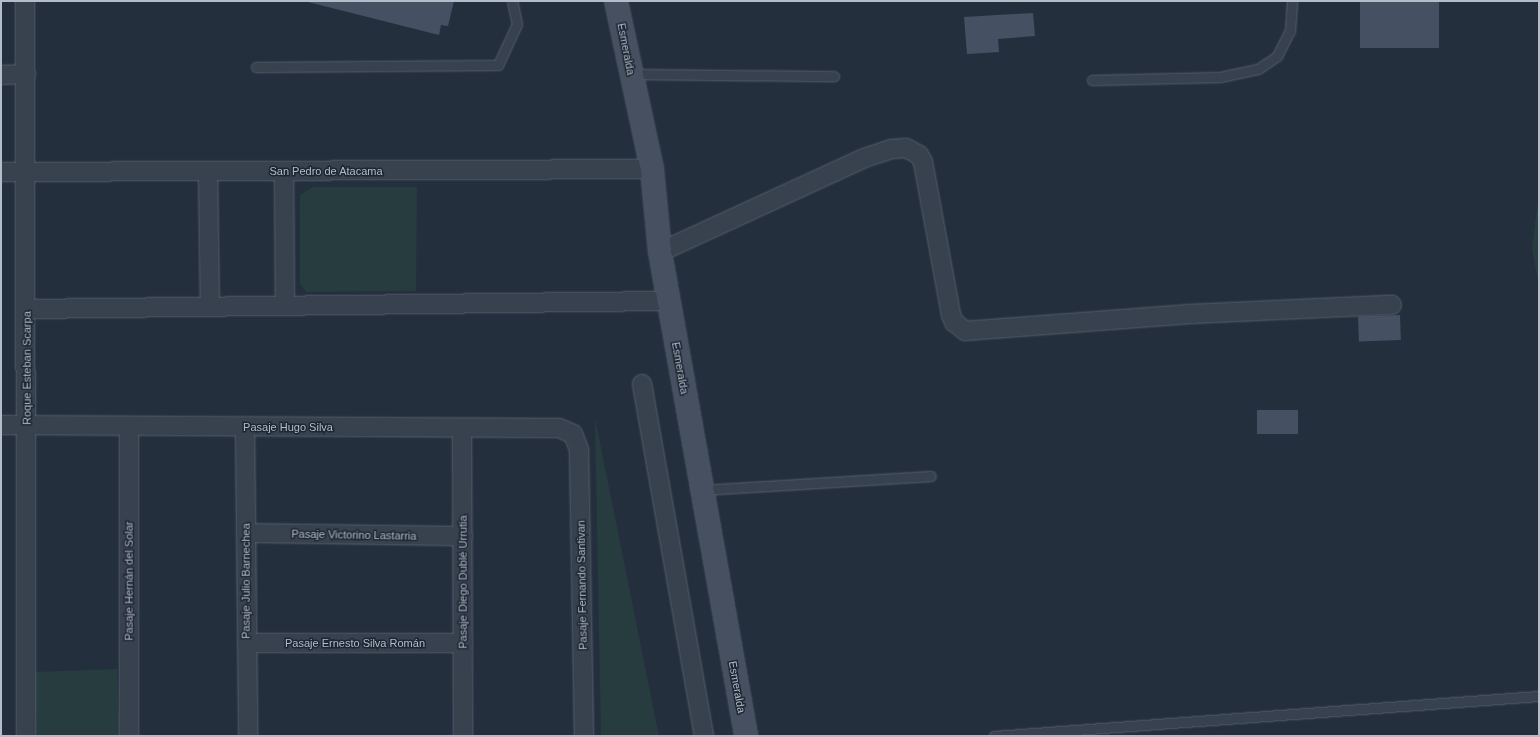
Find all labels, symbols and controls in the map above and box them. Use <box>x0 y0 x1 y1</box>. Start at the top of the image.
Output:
street label: Esmeralda <box>615 22 637 76</box>
street label: San Pedro de Atacama <box>269 164 383 178</box>
street label: Roque Esteban Scarpa <box>20 311 34 425</box>
street label: Esmeralda <box>669 341 691 395</box>
street label: Pasaje Hugo Silva <box>243 420 333 434</box>
street label: Pasaje Diego Dublé Urrutia <box>456 515 470 649</box>
street label: Pasaje Fernando Santivan <box>574 520 590 650</box>
street label: Pasaje Hernán del Solar <box>122 521 136 641</box>
street label: Pasaje Julio Barnechea <box>239 523 253 639</box>
street label: Pasaje Victorino Lastarria <box>291 527 417 543</box>
street label: Pasaje Ernesto Silva Román <box>285 636 425 650</box>
street label: Esmeralda <box>726 660 748 714</box>

